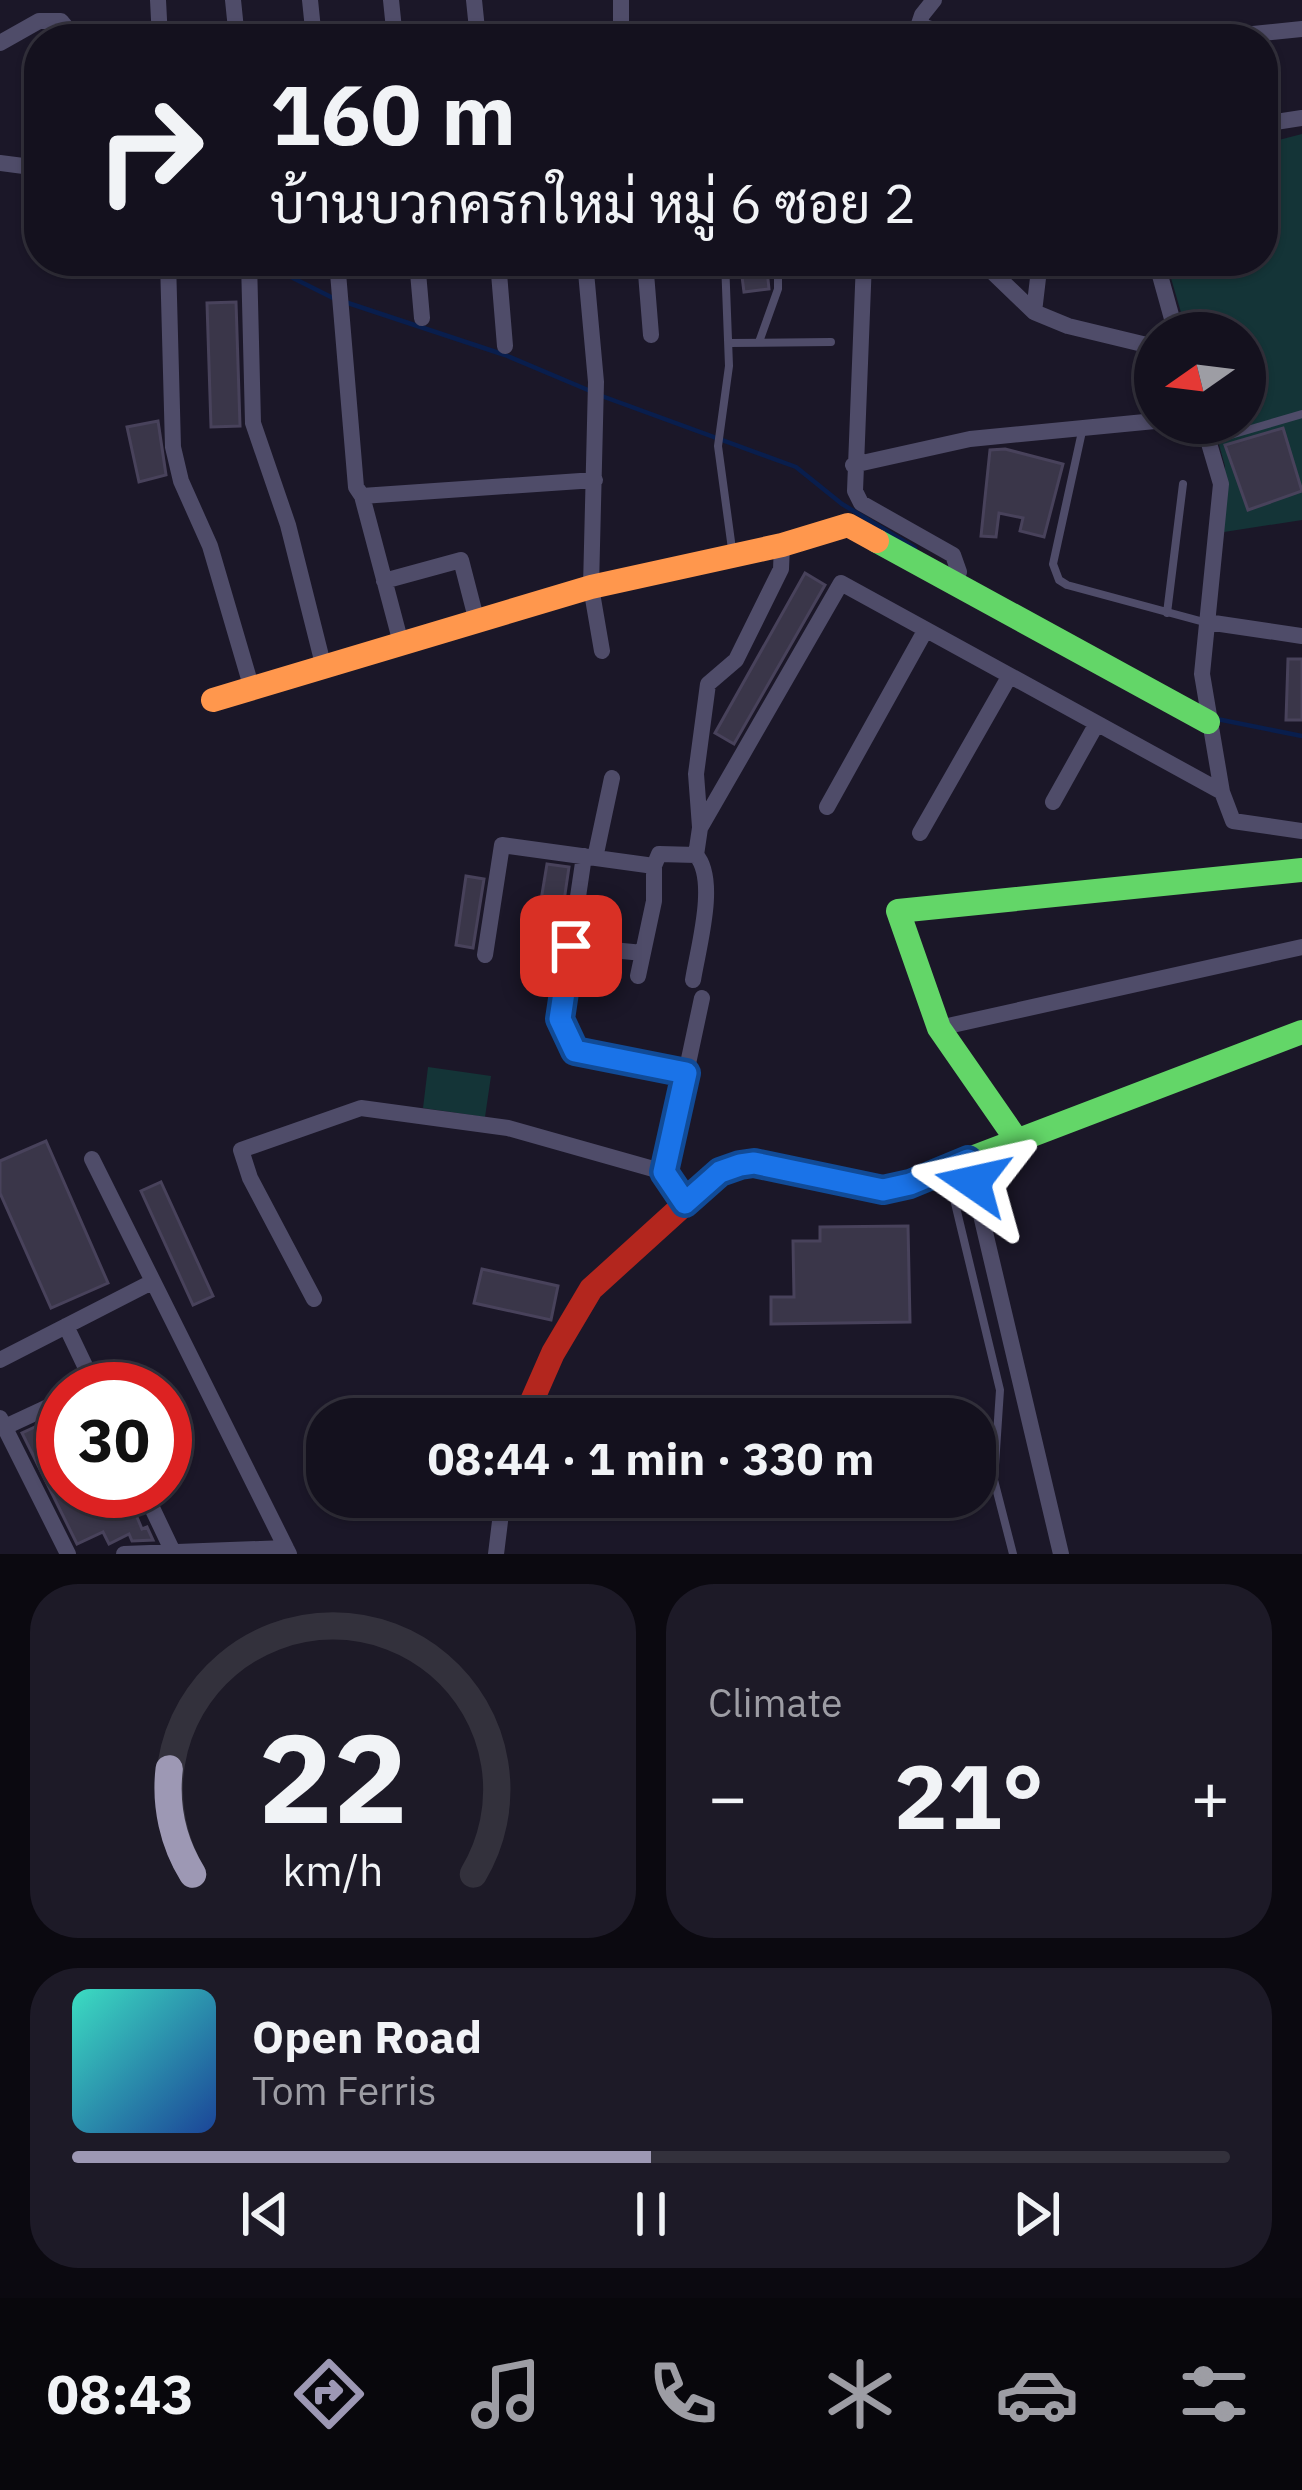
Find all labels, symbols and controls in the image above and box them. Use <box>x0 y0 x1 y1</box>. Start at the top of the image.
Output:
text: 160 m <box>270 59 516 168</box>
icon: right <box>72 72 228 228</box>
text: บ้านบวกครกใหม่ หมู่ 6 ซอย 2 <box>270 168 916 238</box>
north arrow <box>1134 312 1266 444</box>
map controls <box>1134 312 1266 444</box>
pin <box>520 895 622 997</box>
icon: arrive <box>538 913 604 979</box>
position arrow <box>910 1119 1036 1245</box>
speed limit sign: 30 <box>36 1362 192 1518</box>
text: 08:44 · 1 min · 330 m <box>428 1429 874 1487</box>
text: Climate <box>708 1677 842 1728</box>
text: 22 <box>258 1695 408 1857</box>
text: 21° <box>894 1737 1044 1854</box>
text: − <box>708 1753 748 1839</box>
text: + <box>1190 1753 1230 1839</box>
text: km/h <box>283 1842 383 1898</box>
text: Open Road <box>252 2007 482 2065</box>
text: Tom Ferris <box>252 2065 436 2116</box>
icon: previous <box>232 2181 298 2247</box>
icon: pause <box>618 2181 684 2247</box>
icon: next <box>1004 2181 1070 2247</box>
icon: directions <box>287 2352 371 2436</box>
icon: music <box>464 2352 548 2436</box>
icon: phone <box>641 2352 725 2436</box>
icon: climate <box>818 2352 902 2436</box>
icon: car <box>995 2352 1079 2436</box>
icon: filters <box>1172 2352 1256 2436</box>
text: 08:43 <box>46 2359 194 2429</box>

